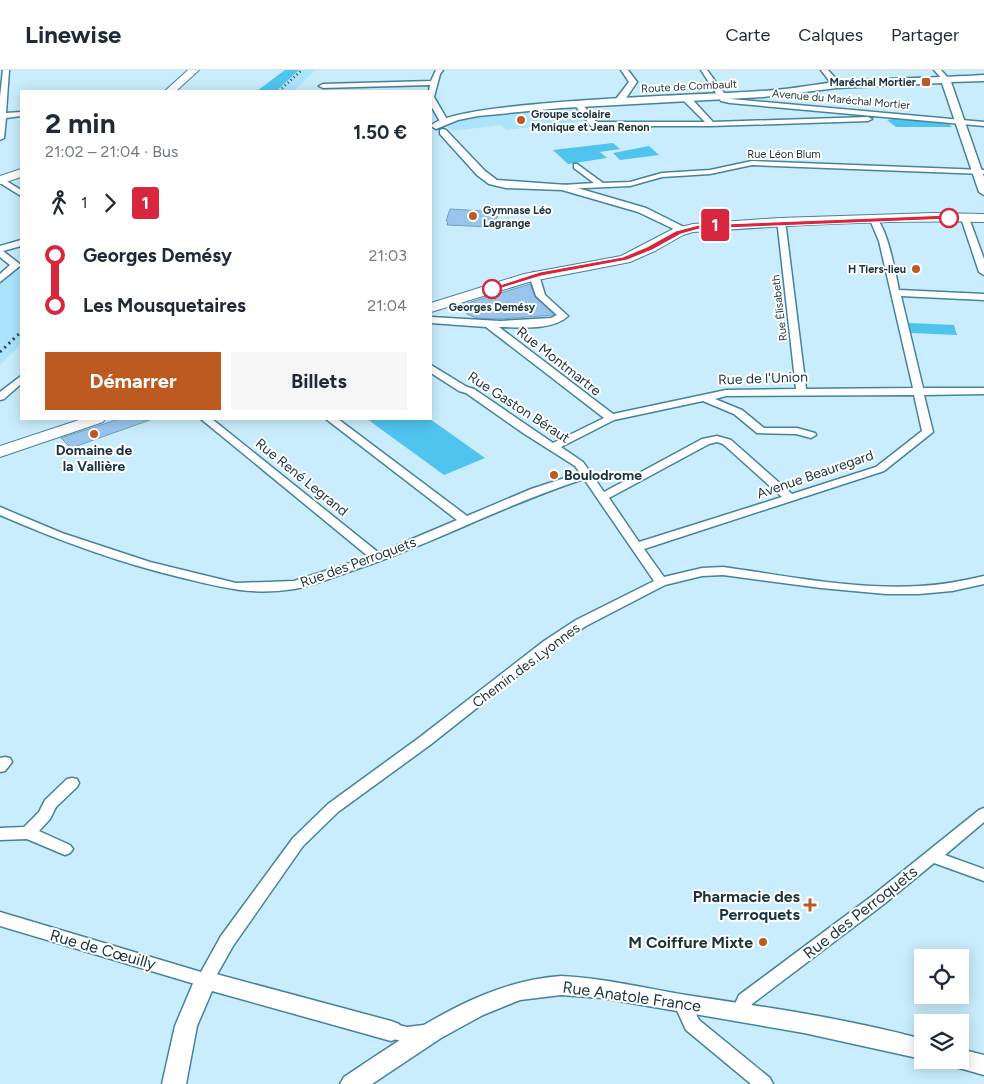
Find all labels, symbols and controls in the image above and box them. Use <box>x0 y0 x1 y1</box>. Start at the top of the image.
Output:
text: Linewise <box>25 20 121 49</box>
text: Carte <box>725 24 770 46</box>
text: Calques <box>798 24 863 46</box>
text: Partager <box>891 24 959 46</box>
place label: Maréchal Mortier <box>829 76 917 89</box>
marker: Maréchal Mortier <box>920 76 932 88</box>
street label: Route de Combault <box>641 77 737 95</box>
street label: Avenue du Maréchal Mortier <box>771 87 911 112</box>
text: 2 min <box>45 106 116 140</box>
place label: Groupe scolaire Monique et Jean Renon <box>531 108 650 134</box>
marker: Groupe scolaire Monique et Jean Renon <box>515 114 527 126</box>
text: 1.50 € <box>353 121 407 144</box>
text: 21:02 – 21:04 · Bus <box>45 142 178 161</box>
street label: Rue Léon Blum <box>747 148 821 161</box>
icon: walk <box>45 189 73 217</box>
icon: forward <box>96 189 124 217</box>
text: 1 <box>142 192 149 214</box>
text: 1 <box>81 193 88 212</box>
place label: Gymnase Léo Lagrange <box>483 204 552 230</box>
unlabelled marker <box>939 208 959 228</box>
line badge: 1 <box>699 209 731 241</box>
marker: Gymnase Léo Lagrange <box>467 210 479 222</box>
text: 1 <box>711 214 719 236</box>
text: Georges Demésy <box>83 244 232 267</box>
text: 21:03 <box>368 246 407 265</box>
place label: H Tiers-lieu <box>848 263 906 276</box>
marker: H Tiers-lieu <box>910 263 922 275</box>
street label: Rue Élisabeth <box>769 274 790 342</box>
marker: Georges Demésy <box>482 279 502 299</box>
text: Les Mousquetaires <box>83 294 246 317</box>
text: 21:04 <box>367 296 407 315</box>
place label: Georges Demésy <box>449 301 536 314</box>
street label: Rue Montmartre <box>513 323 604 400</box>
button: Démarrer <box>45 352 221 410</box>
button: Billets <box>231 352 407 410</box>
street label: Rue Gaston Béraut <box>465 368 573 447</box>
street label: Rue de l'Union <box>718 368 808 389</box>
marker: Domaine de la Vallière <box>88 428 100 440</box>
street label: Rue René Legrand <box>252 435 351 520</box>
place label: Domaine de la Vallière <box>56 442 132 475</box>
street label: Avenue Beauregard <box>754 446 876 502</box>
place label: Boulodrome <box>564 467 642 484</box>
marker: Boulodrome <box>548 469 560 481</box>
street label: Rue des Perroquets <box>298 534 418 591</box>
street label: Chemin des Lyonnes <box>469 619 583 711</box>
street label: Rue des Perroquets <box>799 862 921 963</box>
place label: Pharmacie des Perroquets <box>693 887 801 924</box>
marker: Pharmacie des Perroquets <box>804 899 816 911</box>
street label: Rue de Cœuilly <box>48 925 158 974</box>
place label: M Coiffure Mixte <box>628 933 753 952</box>
marker: M Coiffure Mixte <box>757 936 769 948</box>
map controls <box>914 949 969 1069</box>
button: locate <box>914 949 969 1004</box>
street label: Rue Anatole France <box>562 977 703 1016</box>
button: layers <box>914 1014 969 1069</box>

